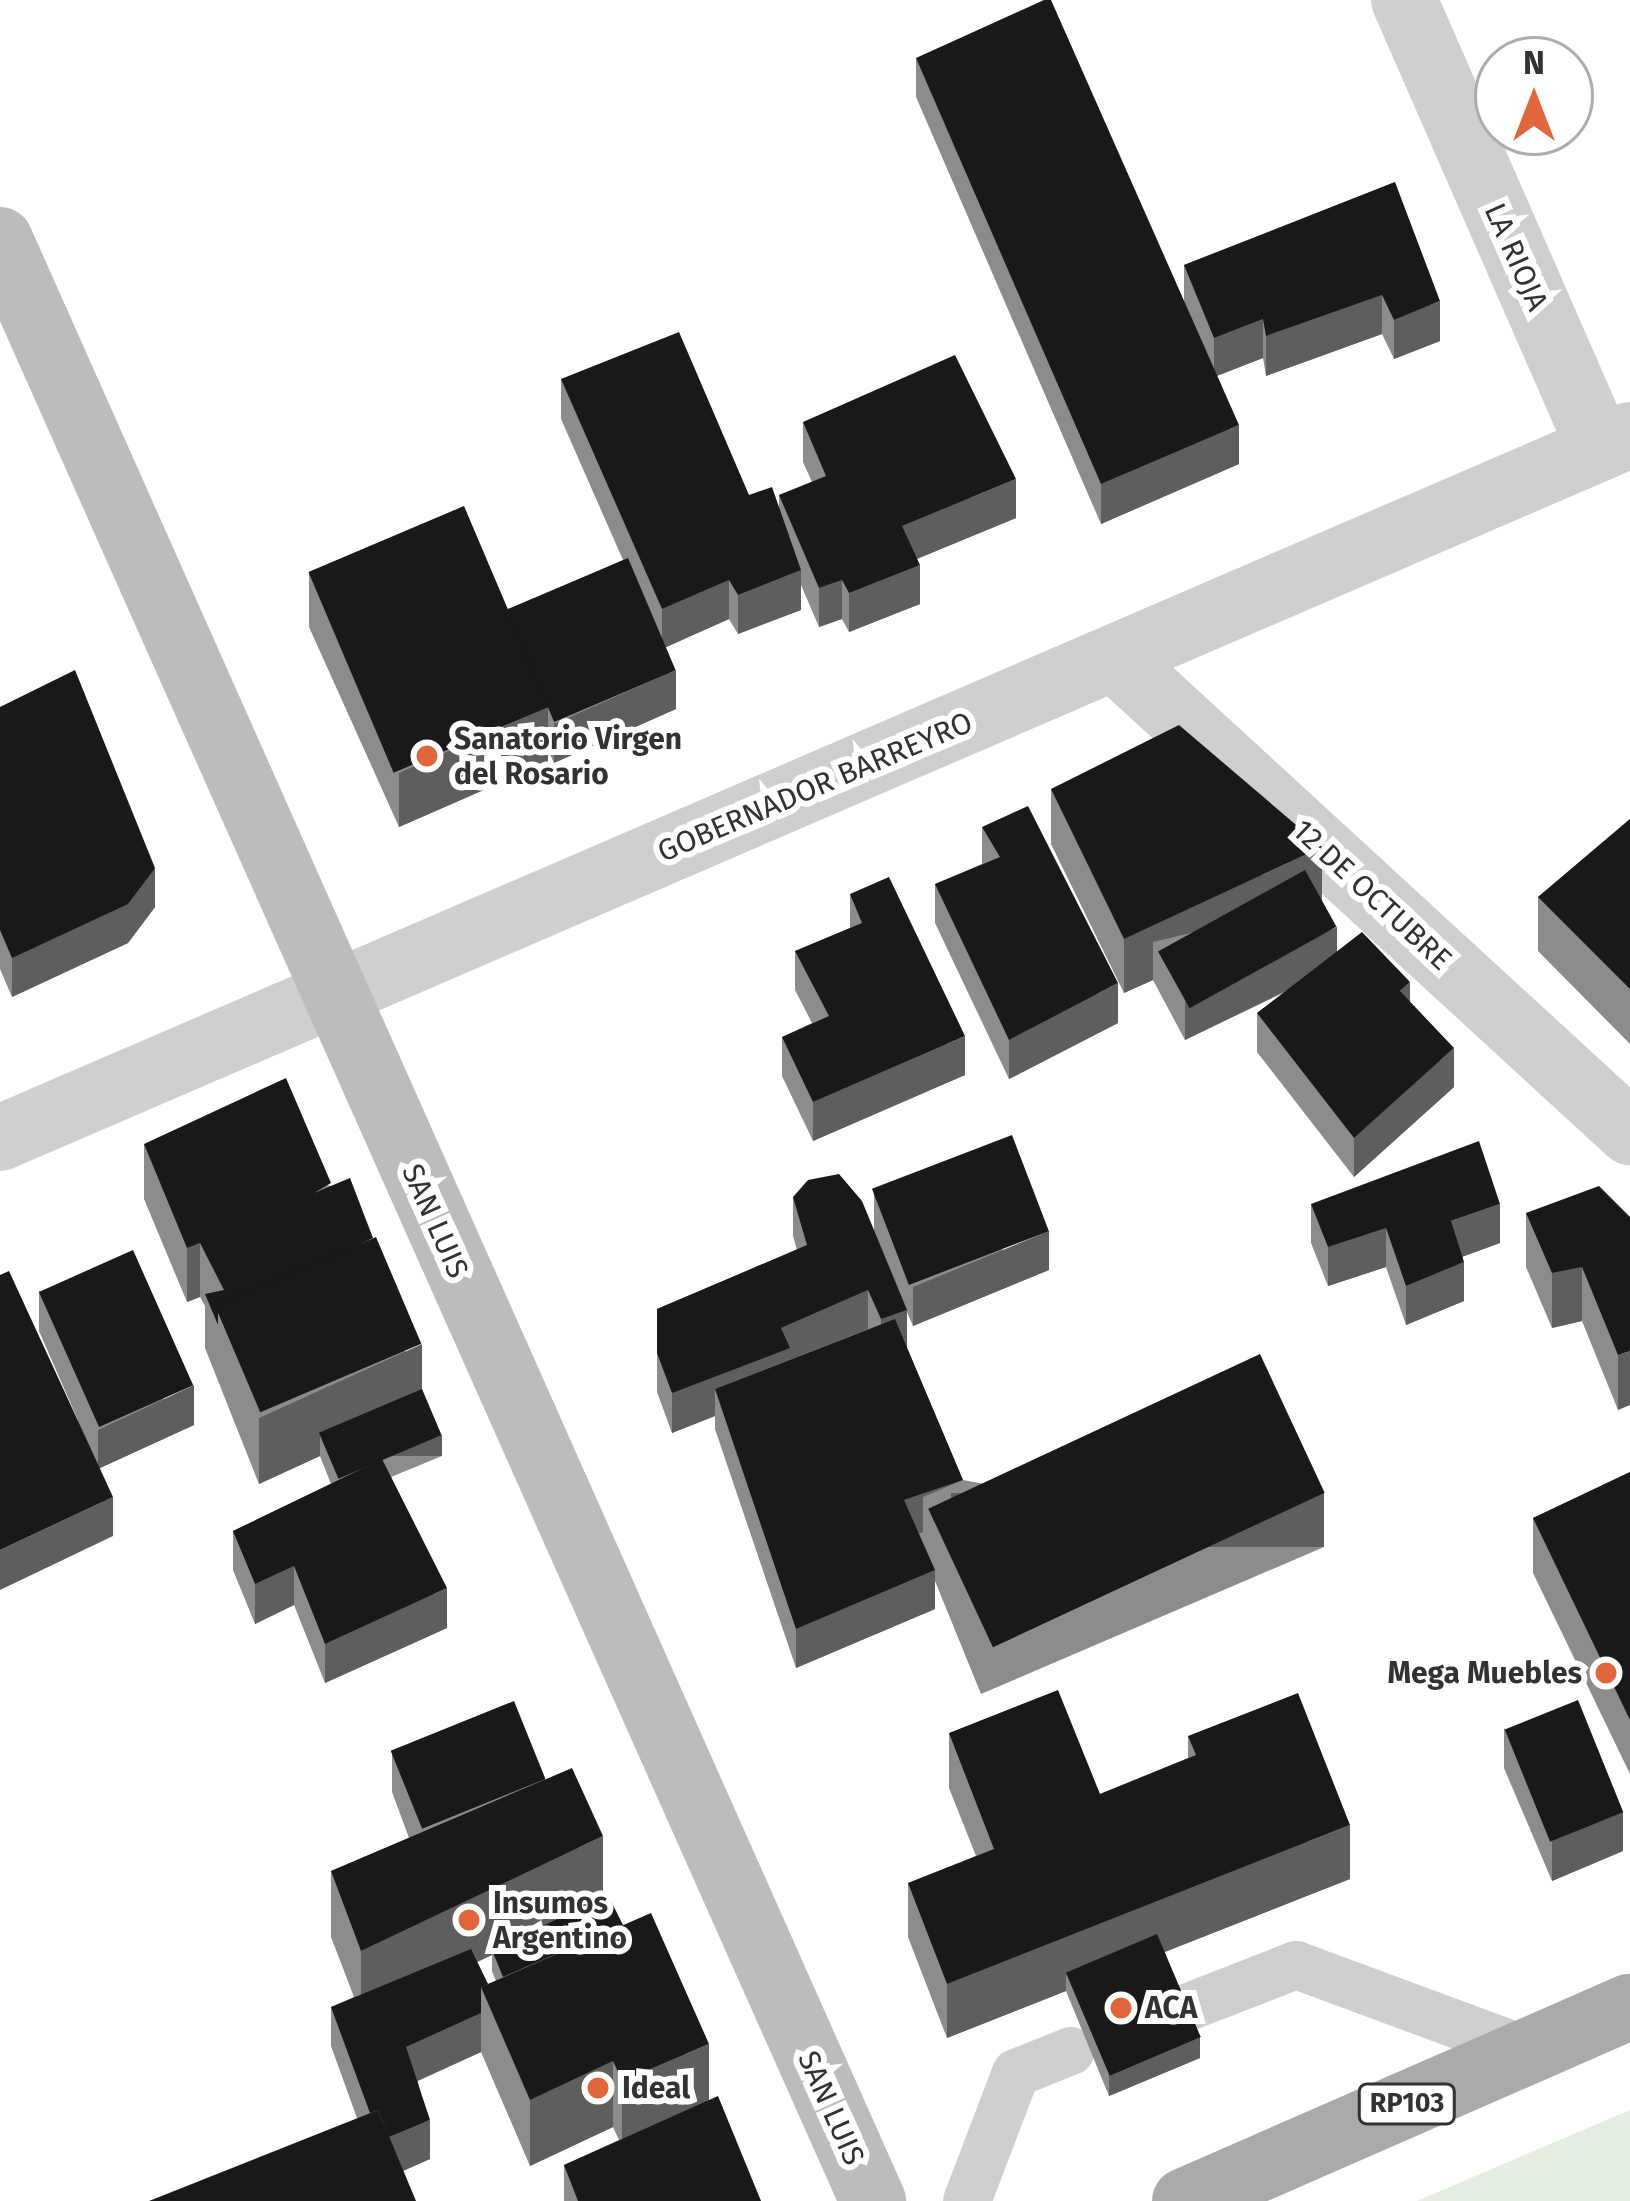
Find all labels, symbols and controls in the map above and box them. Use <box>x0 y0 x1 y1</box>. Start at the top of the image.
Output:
north arrow <box>1474 36 1594 156</box>
text: N <box>1523 43 1545 83</box>
street label: LA RIOJA <box>1476 198 1556 316</box>
street label: GOBERNADOR BARREYRO <box>652 704 978 870</box>
place label: Sanatorio Virgen del Rosario <box>454 721 682 792</box>
marker: Sanatorio Virgen del Rosario <box>411 740 443 772</box>
street label: 12 DE OCTUBRE <box>1285 812 1459 978</box>
street label: SAN LUIS <box>394 1158 476 1284</box>
place label: Mega Muebles <box>1387 1655 1582 1691</box>
marker: Mega Muebles <box>1593 1660 1619 1686</box>
place label: Insumos Argentino <box>493 1885 627 1956</box>
marker: Insumos Argentino <box>456 1907 482 1933</box>
place label: ACA <box>1145 1990 1197 2026</box>
marker: ACA <box>1108 1995 1134 2021</box>
street label: SAN LUIS <box>790 2045 872 2171</box>
place label: Ideal <box>622 2070 690 2106</box>
marker: Ideal <box>585 2075 611 2101</box>
road number: RP103 <box>1356 2083 1458 2125</box>

